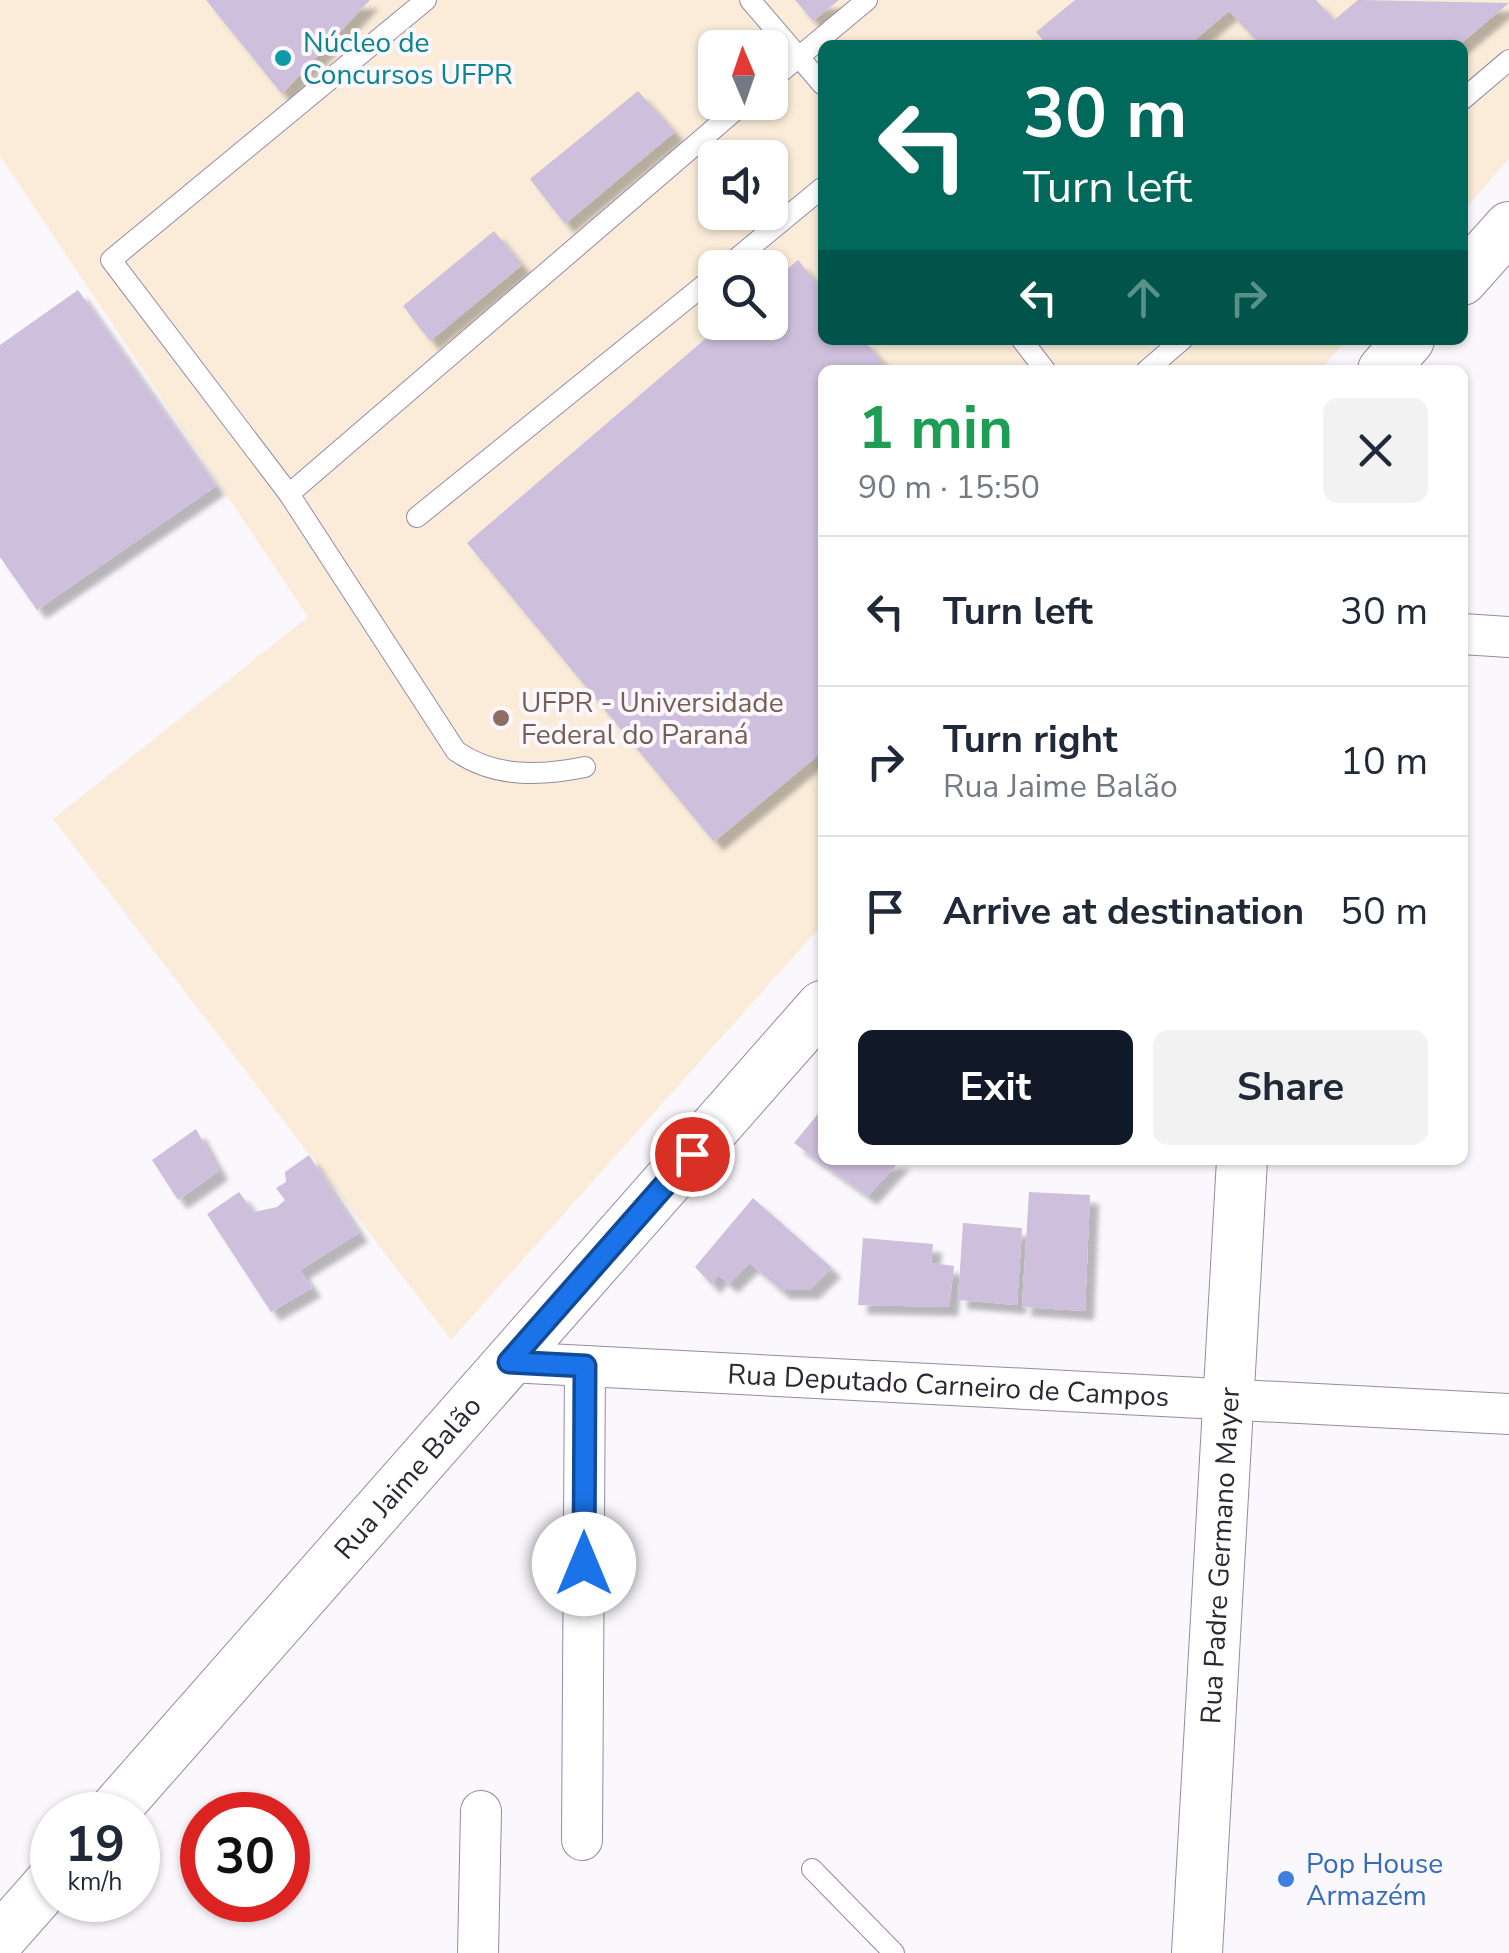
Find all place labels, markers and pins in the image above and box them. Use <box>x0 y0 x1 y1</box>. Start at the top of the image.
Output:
place label: Núcleo de Concursos UFPR <box>303 24 513 94</box>
marker: Núcleo de Concursos UFPR <box>272 47 294 69</box>
place label: UFPR - Universidade Federal do Paraná <box>521 684 784 754</box>
marker: UFPR - Universidade Federal do Paraná <box>490 707 512 729</box>
pin <box>650 1112 735 1197</box>
place label: Pop House Armazém <box>1306 1845 1443 1915</box>
marker: Pop House Armazém <box>1275 1868 1297 1890</box>

